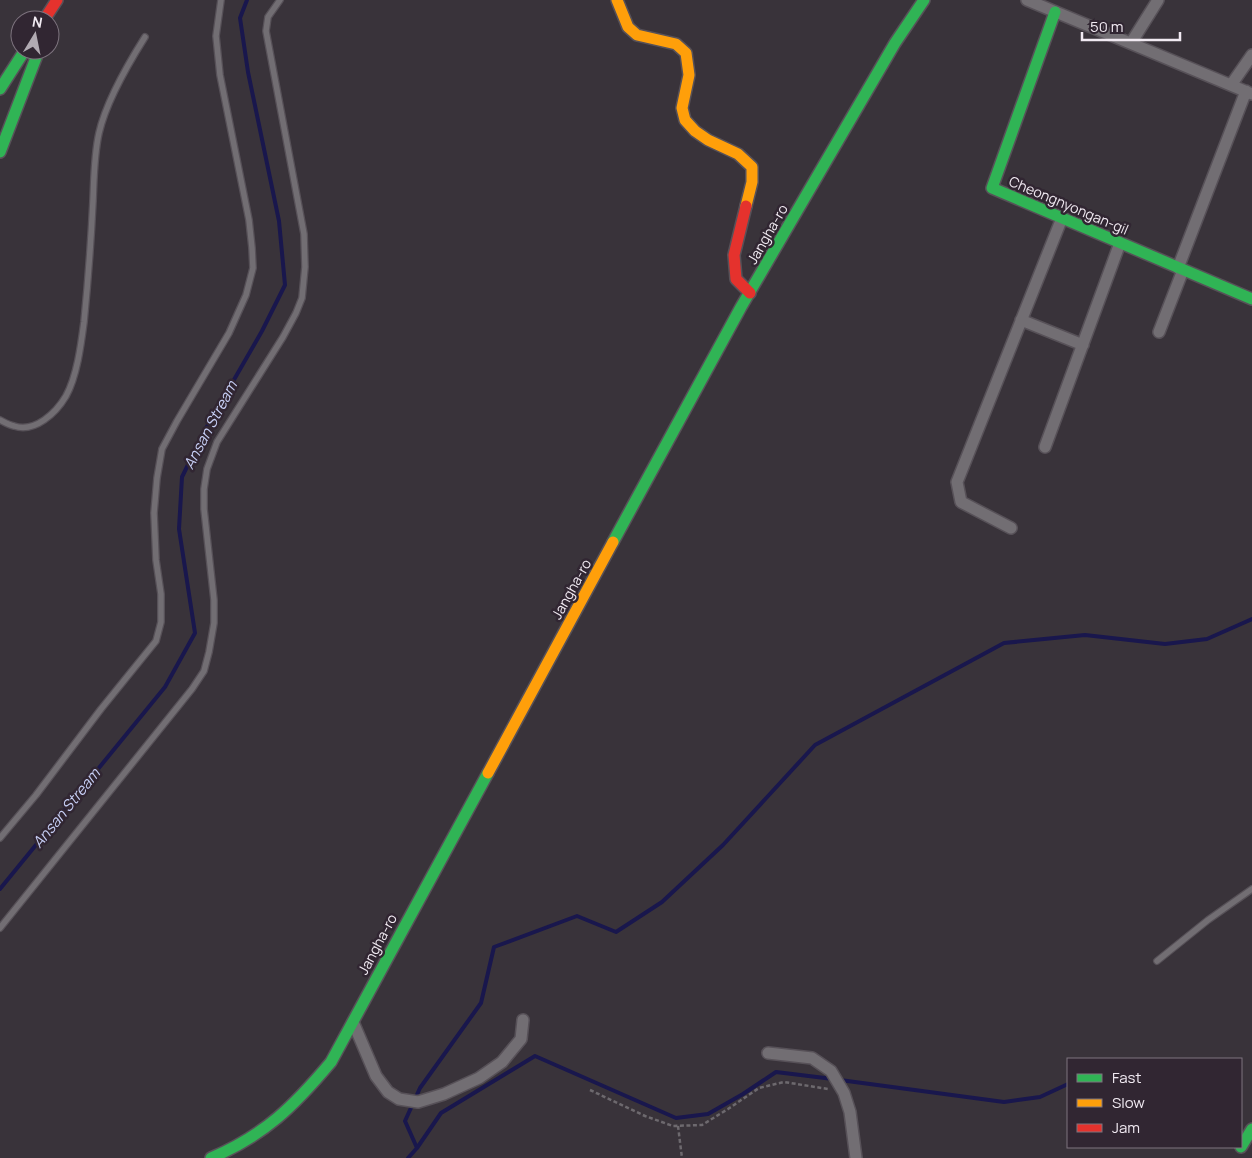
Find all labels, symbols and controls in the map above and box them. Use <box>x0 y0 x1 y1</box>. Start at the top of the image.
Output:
north arrow <box>10 10 60 60</box>
scale bar <box>1082 10 1180 42</box>
text: N <box>31 11 44 32</box>
text: 50 m <box>1090 16 1124 37</box>
street label: Cheongnyongan-gil <box>1006 171 1132 239</box>
street label: Jangha-ro <box>742 201 792 267</box>
water label: Ansan Stream <box>178 376 243 473</box>
street label: Jangha-ro <box>547 556 595 622</box>
water label: Ansan Stream <box>27 763 105 852</box>
street label: Jangha-ro <box>353 910 401 978</box>
legend <box>1067 1058 1242 1148</box>
text: Fast <box>1112 1067 1141 1088</box>
text: Slow <box>1112 1092 1145 1113</box>
text: Jam <box>1112 1117 1140 1138</box>

